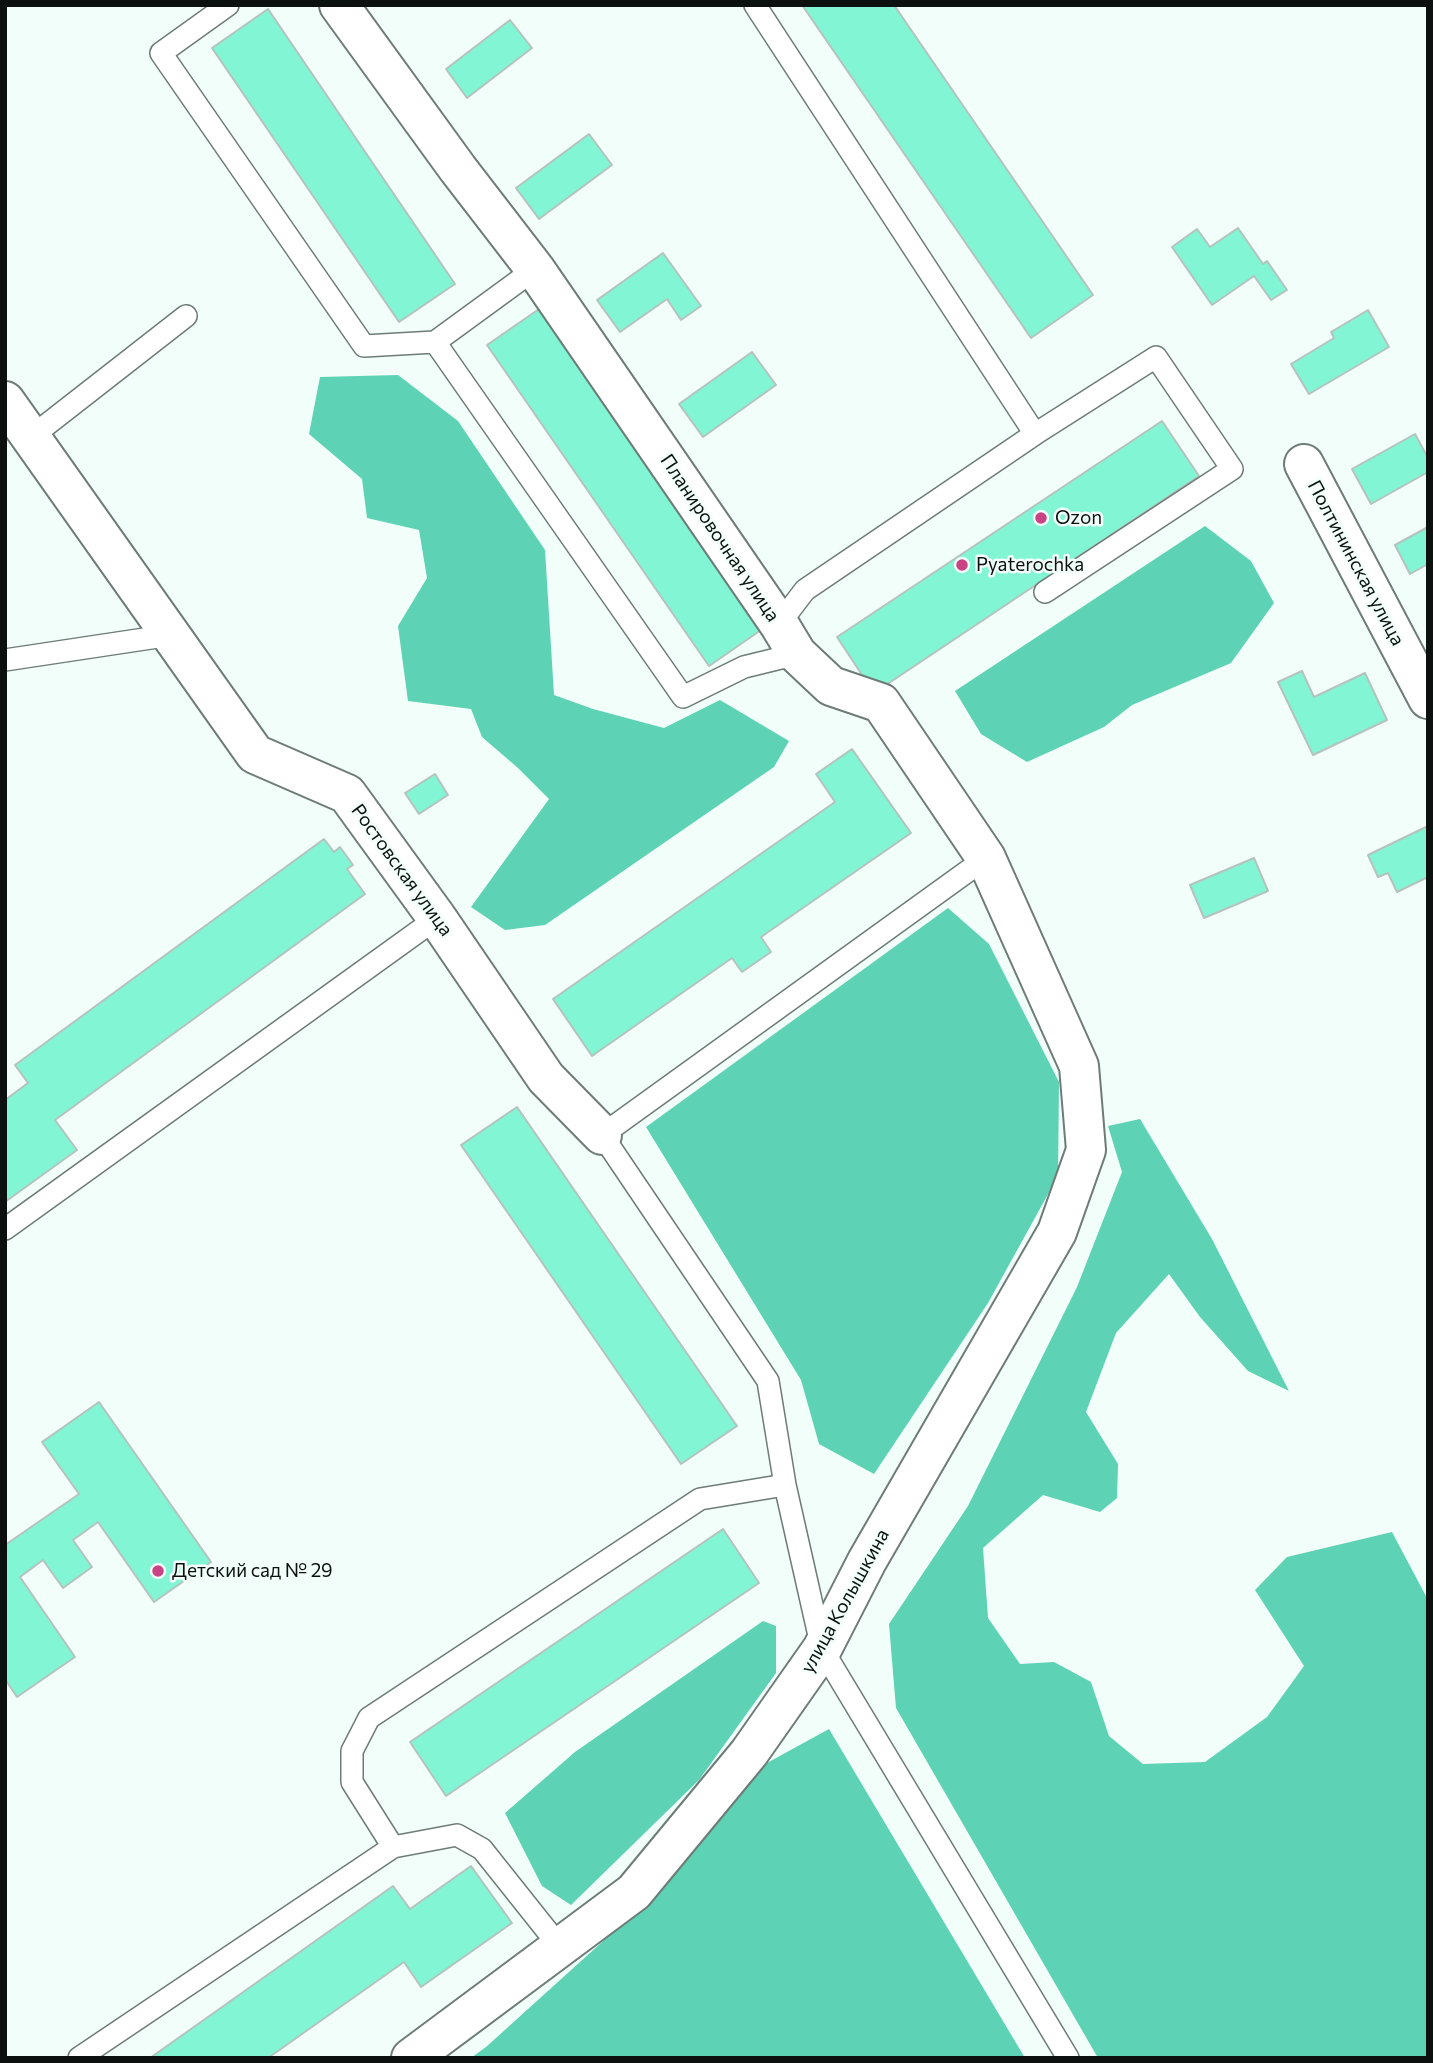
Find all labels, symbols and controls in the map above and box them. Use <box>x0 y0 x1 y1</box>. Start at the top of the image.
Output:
street label: Планировочная улица <box>655 450 785 626</box>
street label: Полтининская улица <box>1303 477 1409 649</box>
place label: Ozon <box>1055 507 1102 529</box>
marker: Ozon <box>1033 510 1049 526</box>
place label: Pyaterochka <box>976 554 1084 576</box>
marker: Pyaterochka <box>954 557 970 573</box>
street label: Ростовская улица <box>346 800 458 940</box>
street label: улица Колышкина <box>796 1525 894 1677</box>
place label: Детский сад № 29 <box>172 1560 333 1582</box>
marker: Детский сад № 29 <box>150 1563 166 1579</box>

